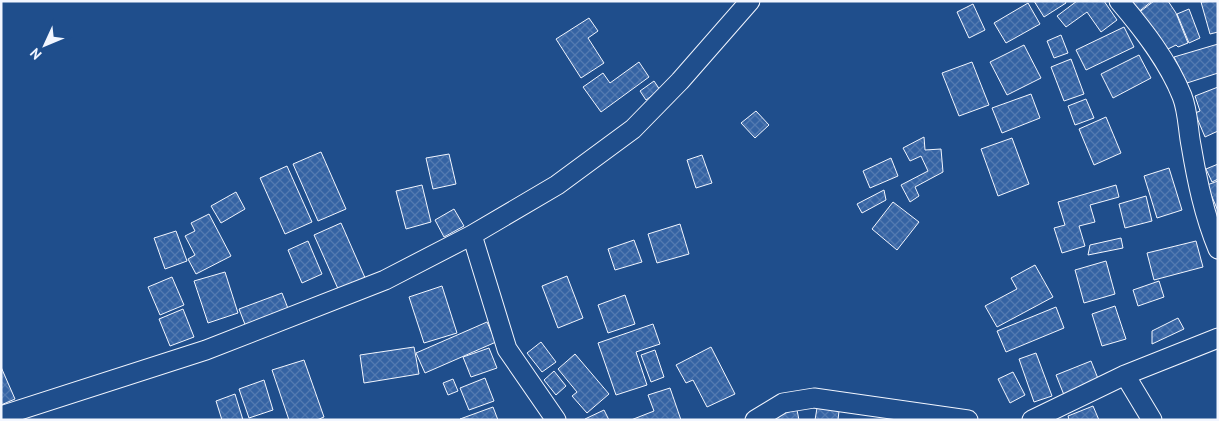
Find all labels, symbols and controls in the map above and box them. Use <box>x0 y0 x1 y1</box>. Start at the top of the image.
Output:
north arrow <box>20 20 70 70</box>
text: N <box>26 44 45 64</box>

